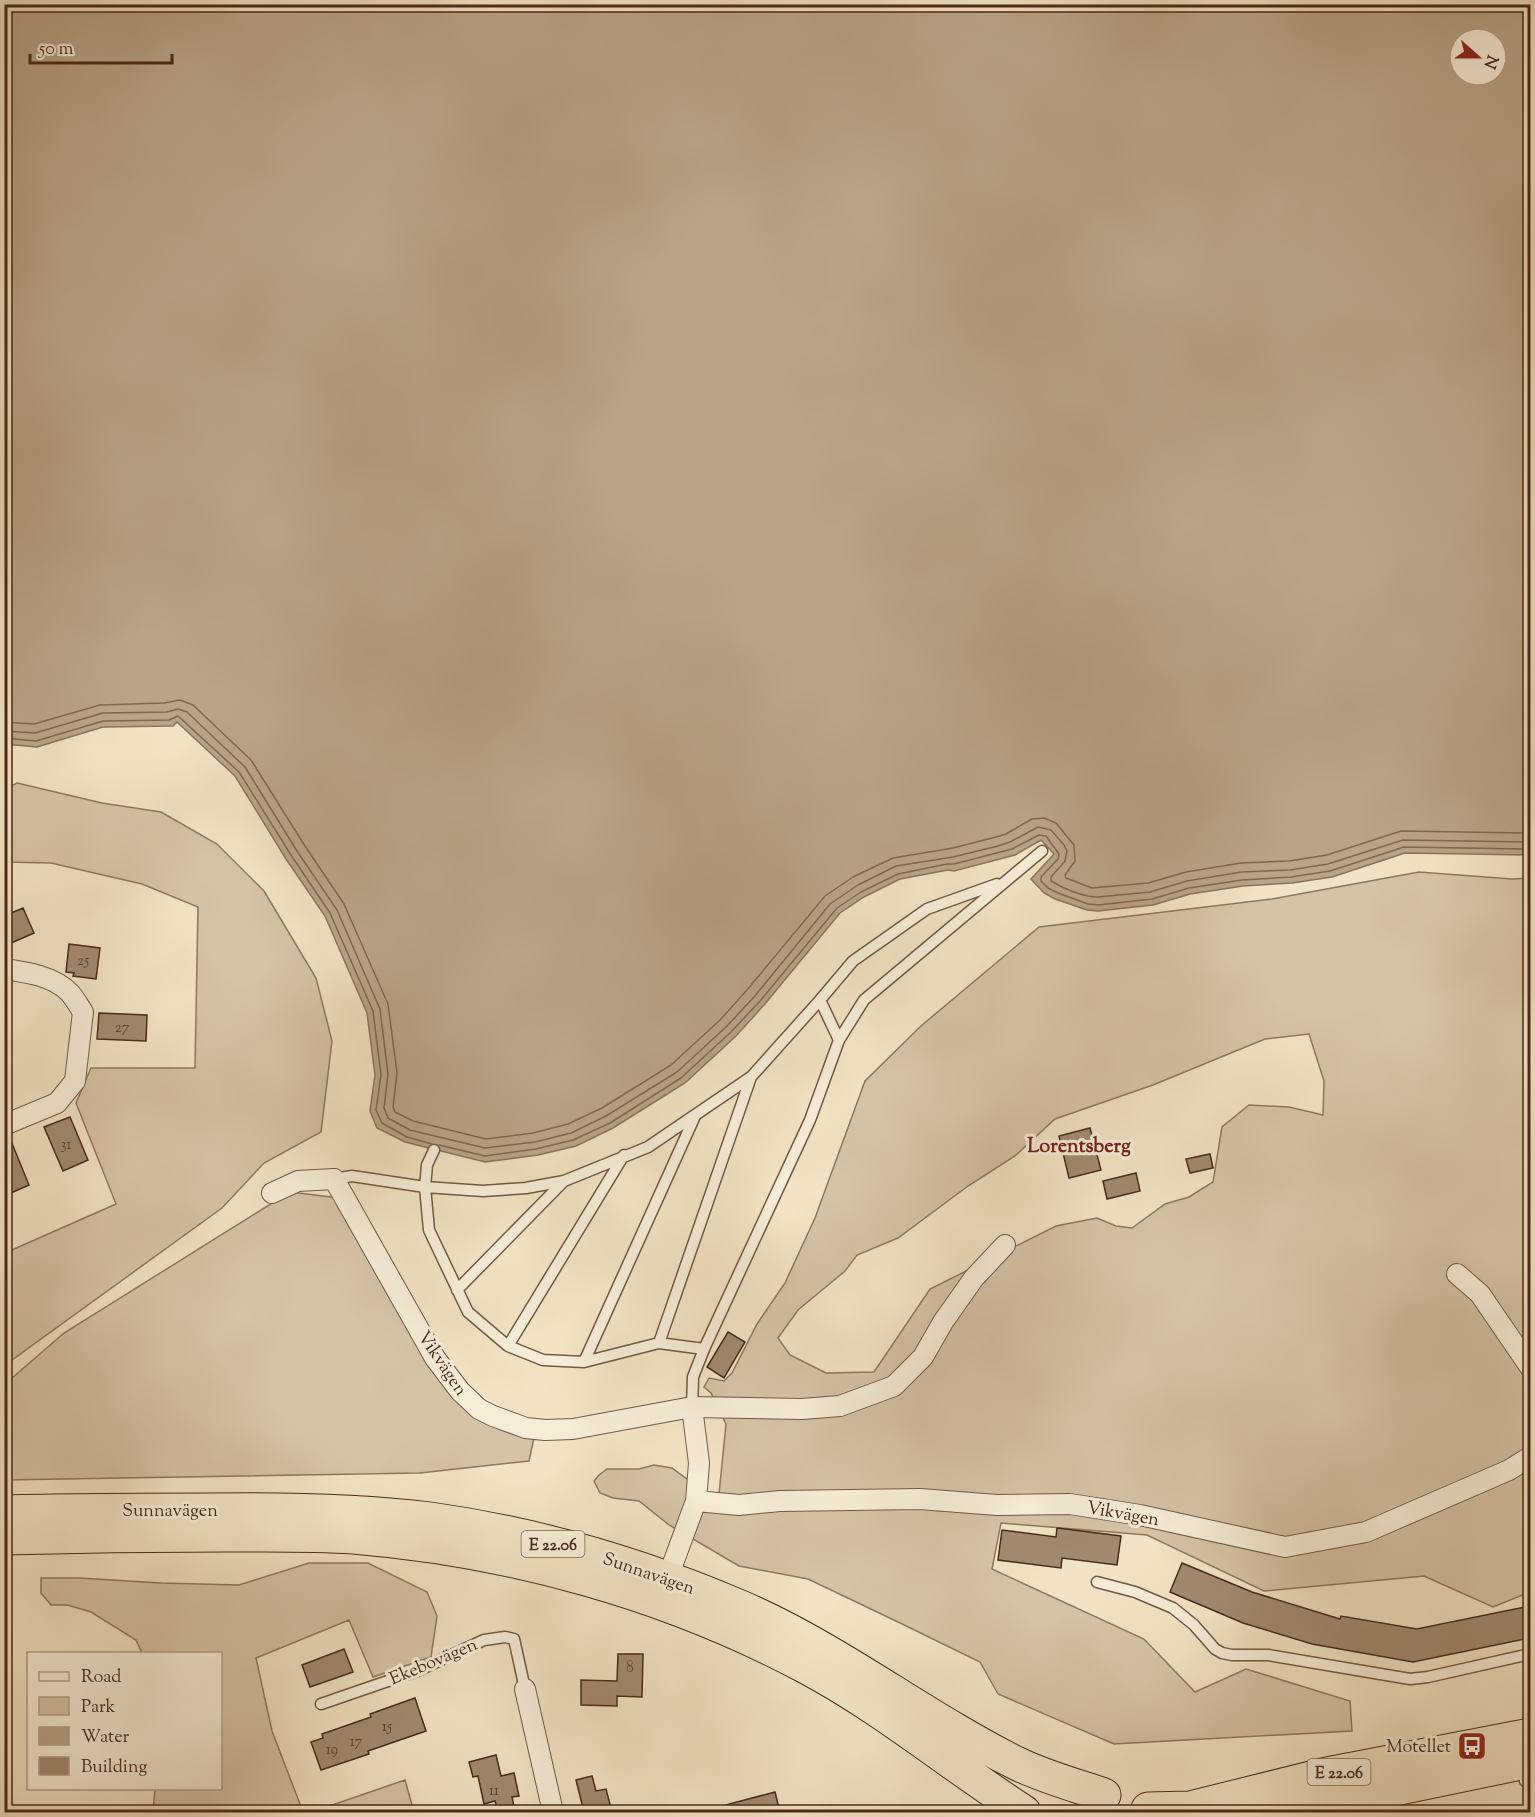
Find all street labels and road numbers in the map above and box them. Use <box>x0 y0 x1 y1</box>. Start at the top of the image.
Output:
street label: Vikvägen <box>410 1326 473 1402</box>
street label: Vikvägen <box>1084 1496 1161 1534</box>
street label: Sunnavägen <box>122 1499 218 1525</box>
road number: E 22.06 <box>522 1531 584 1557</box>
street label: Sunnavägen <box>599 1547 698 1603</box>
street label: Ekebovägen <box>386 1633 482 1693</box>
road number: E 22.06 <box>1308 1759 1370 1785</box>

